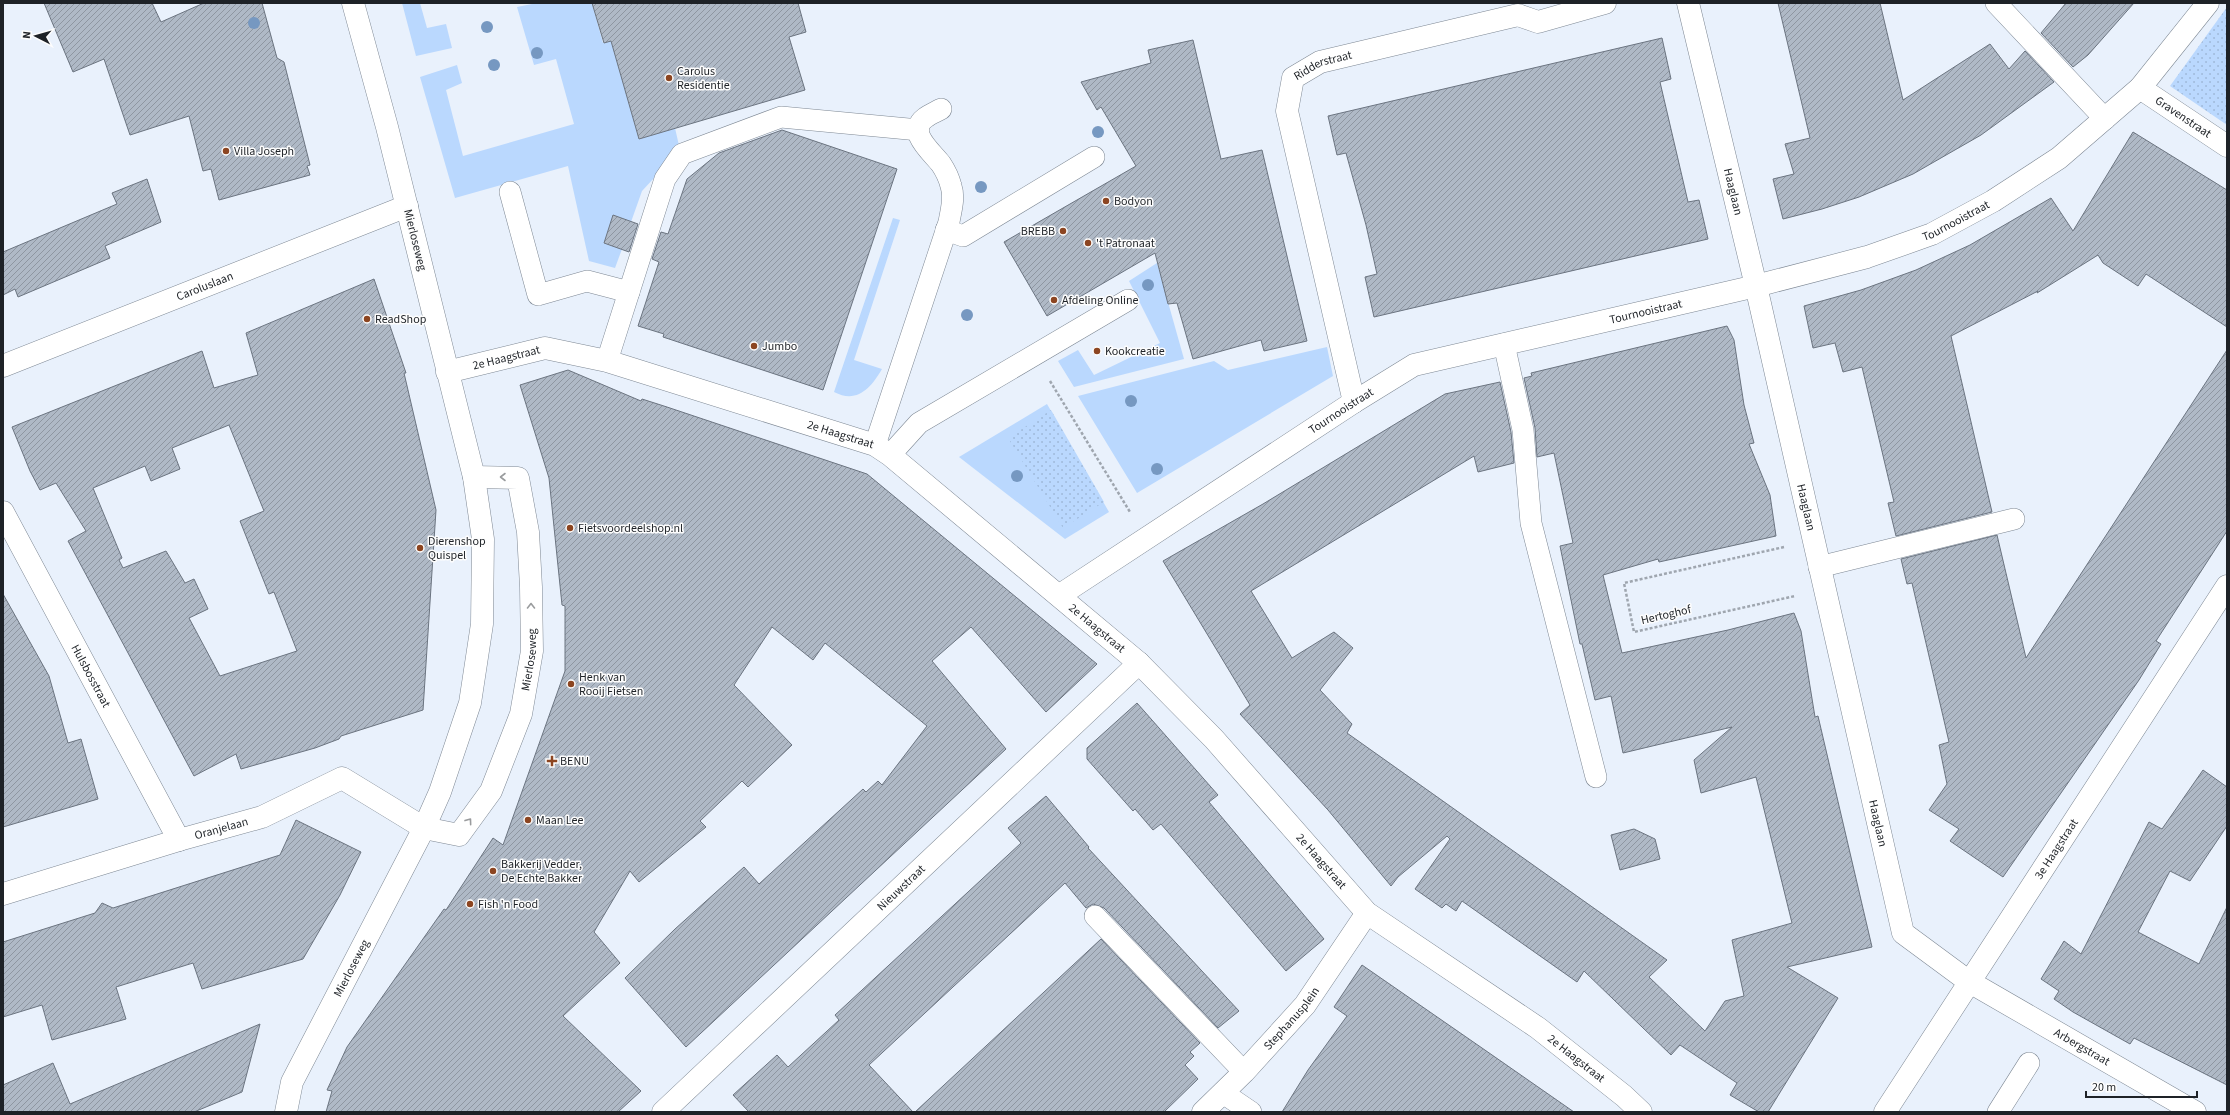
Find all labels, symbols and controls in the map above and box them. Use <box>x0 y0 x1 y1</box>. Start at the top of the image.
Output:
north arrow <box>16 16 56 56</box>
text: N <box>19 31 34 39</box>
street label: Ridderstraat <box>1290 46 1354 84</box>
place label: Carolus Residentie <box>677 63 730 94</box>
marker: Carolus Residentie <box>664 73 674 83</box>
street label: Gravenstraat <box>2152 92 2215 142</box>
place label: Villa Joseph <box>234 143 294 160</box>
marker: Villa Joseph <box>221 146 231 156</box>
street label: Haaglaan <box>1719 166 1747 217</box>
place label: Bodyon <box>1114 193 1153 210</box>
marker: Bodyon <box>1101 196 1111 206</box>
street label: Tournooistraat <box>1920 196 1993 245</box>
street label: Mierloseweg <box>399 207 431 273</box>
place label: BREBB <box>1021 223 1055 240</box>
marker: BREBB <box>1058 226 1068 236</box>
place label: 't Patronaat <box>1096 235 1155 252</box>
marker: 't Patronaat <box>1083 238 1093 248</box>
street label: Caroluslaan <box>174 267 236 305</box>
place label: Afdeling Online <box>1062 292 1139 309</box>
marker: Afdeling Online <box>1049 295 1059 305</box>
street label: Tournooistraat <box>1608 295 1684 328</box>
place label: ReadShop <box>375 311 427 328</box>
marker: ReadShop <box>362 314 372 324</box>
place label: Jumbo <box>762 338 797 355</box>
street label: 2e Haagstraat <box>471 341 542 374</box>
marker: Jumbo <box>749 341 759 351</box>
place label: Kookcreatie <box>1105 343 1165 360</box>
marker: Kookcreatie <box>1092 346 1102 356</box>
street label: Tournooistraat <box>1305 384 1377 438</box>
street label: 2e Haagstraat <box>805 416 876 453</box>
one-way arrow <box>500 473 506 482</box>
street label: Haaglaan <box>1793 482 1820 532</box>
place label: Fietsvoordeelshop.nl <box>578 520 683 537</box>
marker: Fietsvoordeelshop.nl <box>565 523 575 533</box>
place label: Dierenshop Quispel <box>428 533 486 564</box>
marker: Dierenshop Quispel <box>415 543 425 553</box>
street label: 2e Haagstraat <box>1065 599 1129 657</box>
street label: Hertoghof <box>1639 601 1693 629</box>
one-way arrow <box>527 603 535 609</box>
street label: Mierloseweg <box>517 628 541 692</box>
street label: Hulsbosstraat <box>67 641 115 710</box>
place label: Henk van Rooij Fietsen <box>579 669 643 700</box>
marker: Henk van Rooij Fietsen <box>566 679 576 689</box>
place label: BENU <box>560 753 589 770</box>
marker: BENU <box>547 756 557 766</box>
street label: Haaglaan <box>1864 798 1892 848</box>
place label: Maan Lee <box>536 812 583 829</box>
street label: Oranjelaan <box>192 813 250 844</box>
marker: Maan Lee <box>523 815 533 825</box>
street label: 3e Haagstraat <box>2030 815 2082 882</box>
one-way arrow <box>464 818 471 825</box>
street label: 2e Haagstraat <box>1292 830 1351 893</box>
place label: Bakkerij Vedder, De Echte Bakker <box>501 856 583 887</box>
street label: Nieuwstraat <box>873 861 929 915</box>
marker: Bakkerij Vedder, De Echte Bakker <box>488 866 498 876</box>
place label: Fish 'n Food <box>478 896 538 913</box>
marker: Fish 'n Food <box>465 899 475 909</box>
street label: Mierloseweg <box>329 936 373 1000</box>
street label: Stephanusplein <box>1260 983 1323 1054</box>
street label: Arbergstraat <box>2051 1024 2113 1070</box>
street label: 2e Haagstraat <box>1544 1030 1609 1086</box>
scale bar <box>2086 1073 2197 1099</box>
text: 20 m <box>2092 1079 2116 1096</box>

